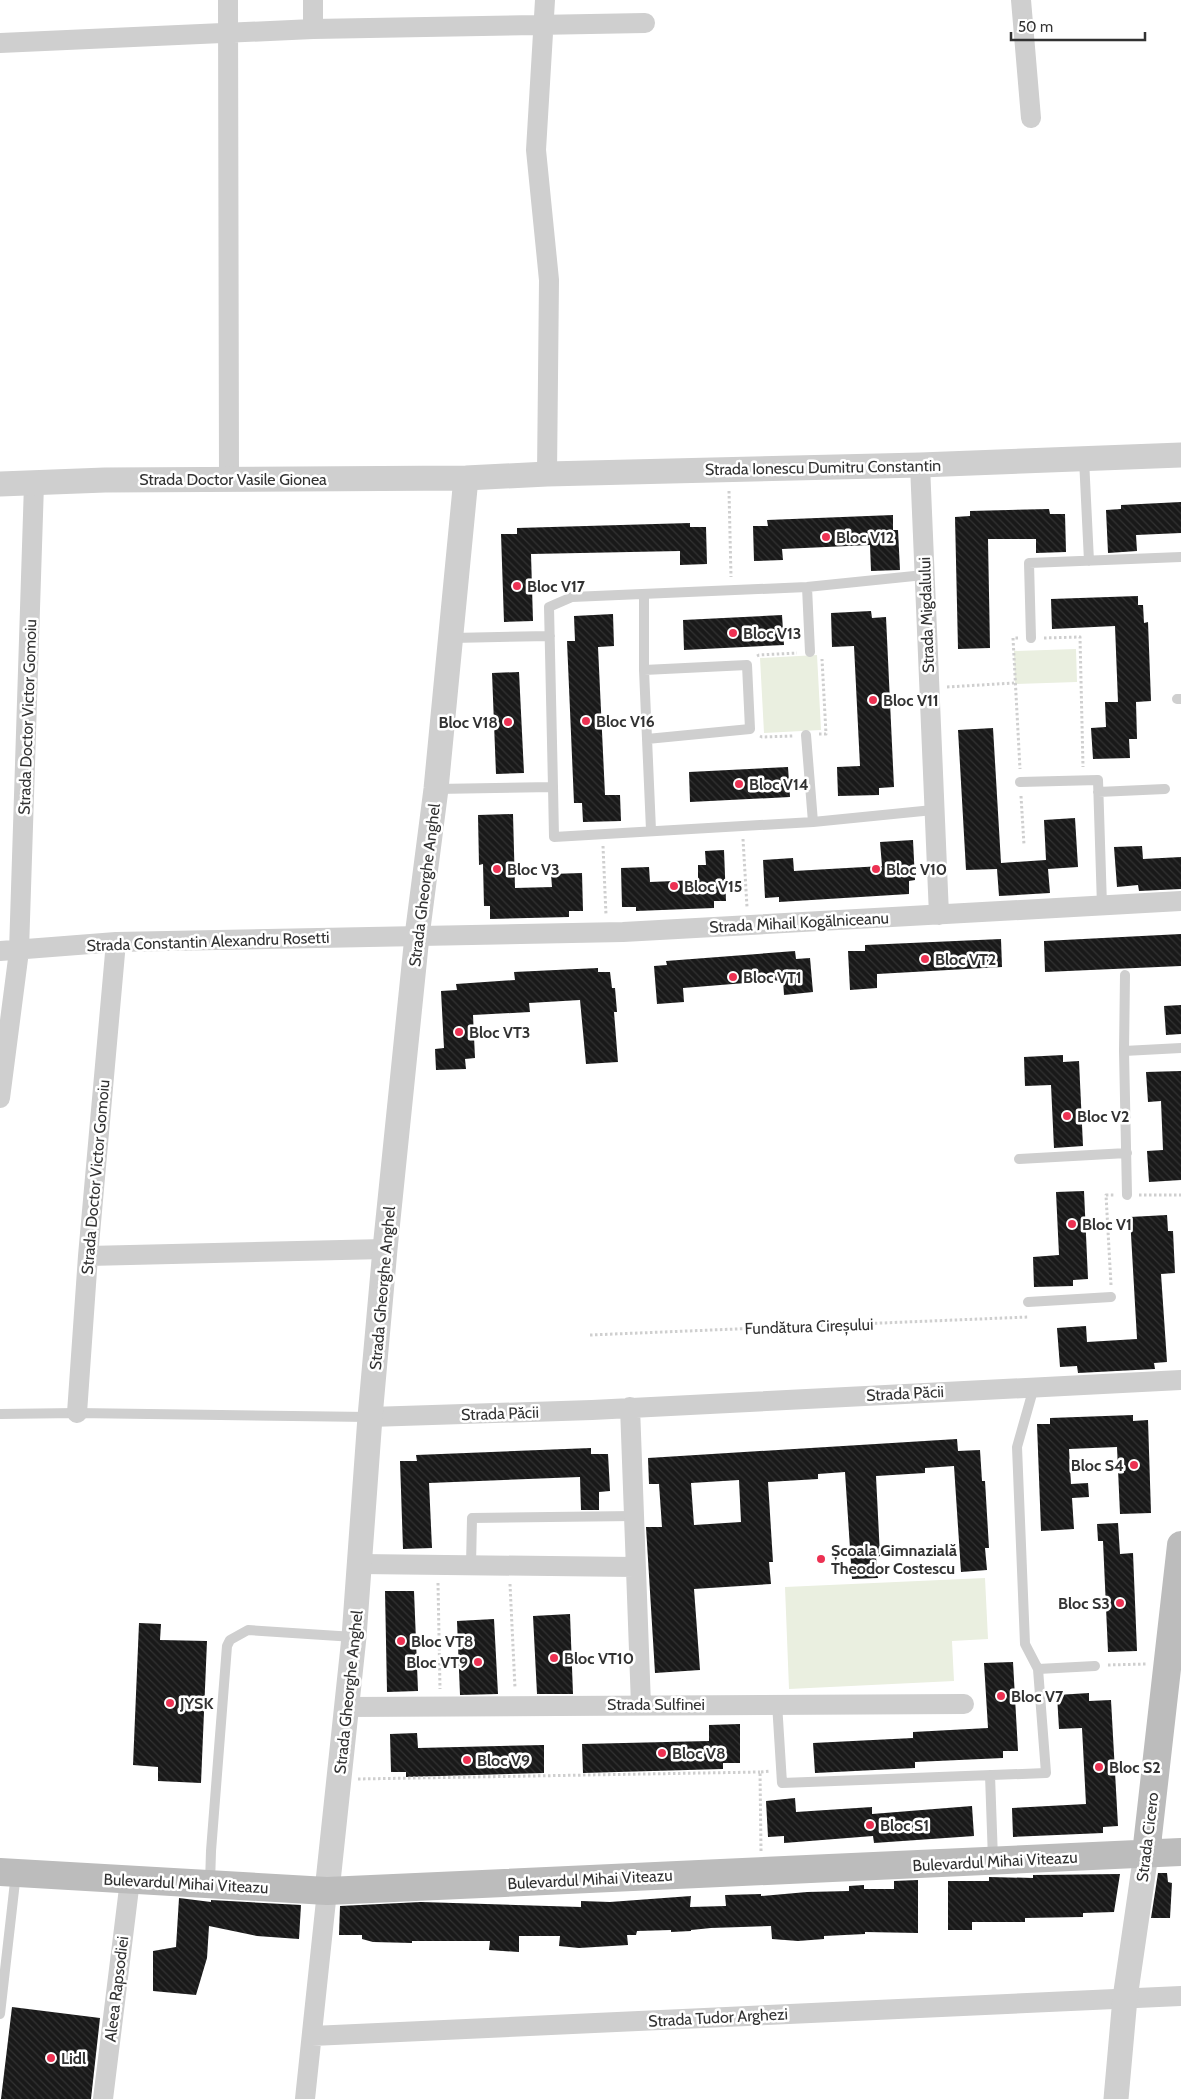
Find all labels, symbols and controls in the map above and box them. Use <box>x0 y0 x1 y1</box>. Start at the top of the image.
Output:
scale bar <box>1011 10 1145 42</box>
text: 50 m <box>1018 18 1053 36</box>
street label: Strada Ionescu Dumitru Constantin <box>705 456 941 479</box>
street label: Strada Doctor Vasile Gionea <box>139 470 327 489</box>
place label: Bloc V12 <box>836 528 894 547</box>
marker: Bloc V12 <box>820 531 832 543</box>
street label: Strada Migdalului <box>915 557 938 673</box>
place label: Bloc V17 <box>527 577 586 596</box>
marker: Bloc V17 <box>511 580 523 592</box>
street label: Strada Doctor Victor Gomoiu <box>15 619 40 815</box>
place label: Bloc V13 <box>743 624 801 643</box>
marker: Bloc V13 <box>727 627 739 639</box>
place label: Bloc V11 <box>883 691 939 710</box>
marker: Bloc V11 <box>867 694 879 706</box>
place label: Bloc V16 <box>596 712 655 731</box>
place label: Bloc V18 <box>438 713 498 732</box>
marker: Bloc V16 <box>580 715 592 727</box>
marker: Bloc V18 <box>502 716 514 728</box>
place label: Bloc V14 <box>749 775 809 794</box>
marker: Bloc V14 <box>733 778 745 790</box>
street label: Strada Gheorghe Anghel <box>405 802 444 968</box>
place label: Bloc V3 <box>507 860 560 879</box>
place label: Bloc V10 <box>886 860 947 879</box>
marker: Bloc V3 <box>491 863 503 875</box>
marker: Bloc V10 <box>870 863 882 875</box>
place label: Bloc V15 <box>684 877 742 896</box>
marker: Bloc V15 <box>668 880 680 892</box>
street label: Strada Mihail Kogălniceanu <box>709 908 889 937</box>
street label: Strada Constantin Alexandru Rosetti <box>86 928 330 955</box>
place label: Bloc VT2 <box>935 950 996 969</box>
marker: Bloc VT2 <box>919 953 931 965</box>
place label: Bloc VT1 <box>743 968 802 987</box>
marker: Bloc VT1 <box>727 971 739 983</box>
place label: Bloc VT3 <box>469 1023 530 1042</box>
marker: Bloc VT3 <box>453 1026 465 1038</box>
street label: Strada Doctor Victor Gomoiu <box>78 1079 113 1275</box>
place label: Bloc V2 <box>1077 1107 1129 1126</box>
marker: Bloc V2 <box>1061 1110 1073 1122</box>
street label: Strada Gheorghe Anghel <box>366 1205 399 1371</box>
place label: Bloc V1 <box>1082 1215 1132 1234</box>
marker: Bloc V1 <box>1066 1218 1078 1230</box>
street label: Fundătura Cireșului <box>744 1315 874 1339</box>
street label: Strada Păcii <box>866 1382 944 1405</box>
street label: Strada Păcii <box>461 1403 539 1424</box>
place label: Bloc S4 <box>1071 1456 1124 1475</box>
marker: Bloc S4 <box>1128 1459 1140 1471</box>
place label: Școala Gimnazială Theodor Costescu <box>831 1541 957 1578</box>
marker: Școala Gimnazială Theodor Costescu <box>815 1553 827 1565</box>
place label: Bloc S3 <box>1058 1594 1110 1613</box>
marker: Bloc S3 <box>1114 1597 1126 1609</box>
street label: Strada Gheorghe Anghel <box>330 1609 367 1775</box>
place label: Bloc VT8 <box>411 1632 473 1651</box>
marker: Bloc VT8 <box>395 1635 407 1647</box>
place label: Bloc VT10 <box>564 1649 634 1668</box>
marker: Bloc VT10 <box>548 1652 560 1664</box>
place label: Bloc VT9 <box>406 1653 468 1672</box>
marker: Bloc VT9 <box>472 1656 484 1668</box>
place label: Bloc V7 <box>1011 1687 1064 1706</box>
marker: Bloc V7 <box>995 1690 1007 1702</box>
place label: JYSK <box>179 1694 213 1713</box>
street label: Strada Sulfinei <box>607 1695 705 1714</box>
marker: JYSK <box>164 1697 176 1709</box>
place label: Bloc V8 <box>672 1744 726 1763</box>
marker: Bloc V8 <box>656 1747 668 1759</box>
place label: Bloc V9 <box>477 1751 530 1770</box>
marker: Bloc V9 <box>461 1754 473 1766</box>
place label: Bloc S2 <box>1109 1758 1161 1777</box>
marker: Bloc S2 <box>1093 1761 1105 1773</box>
street label: Strada Cicero <box>1133 1791 1162 1883</box>
place label: Bloc S1 <box>880 1816 929 1835</box>
marker: Bloc S1 <box>864 1819 876 1831</box>
street label: Bulevardul Mihai Viteazu <box>912 1848 1078 1875</box>
street label: Bulevardul Mihai Viteazu <box>507 1866 673 1893</box>
street label: Bulevardul Mihai Viteazu <box>103 1870 269 1897</box>
street label: Aleea Rapsodiei <box>101 1935 132 2043</box>
street label: Strada Tudor Arghezi <box>648 2004 788 2031</box>
place label: Lidl <box>61 2049 86 2068</box>
marker: Lidl <box>45 2052 57 2064</box>

